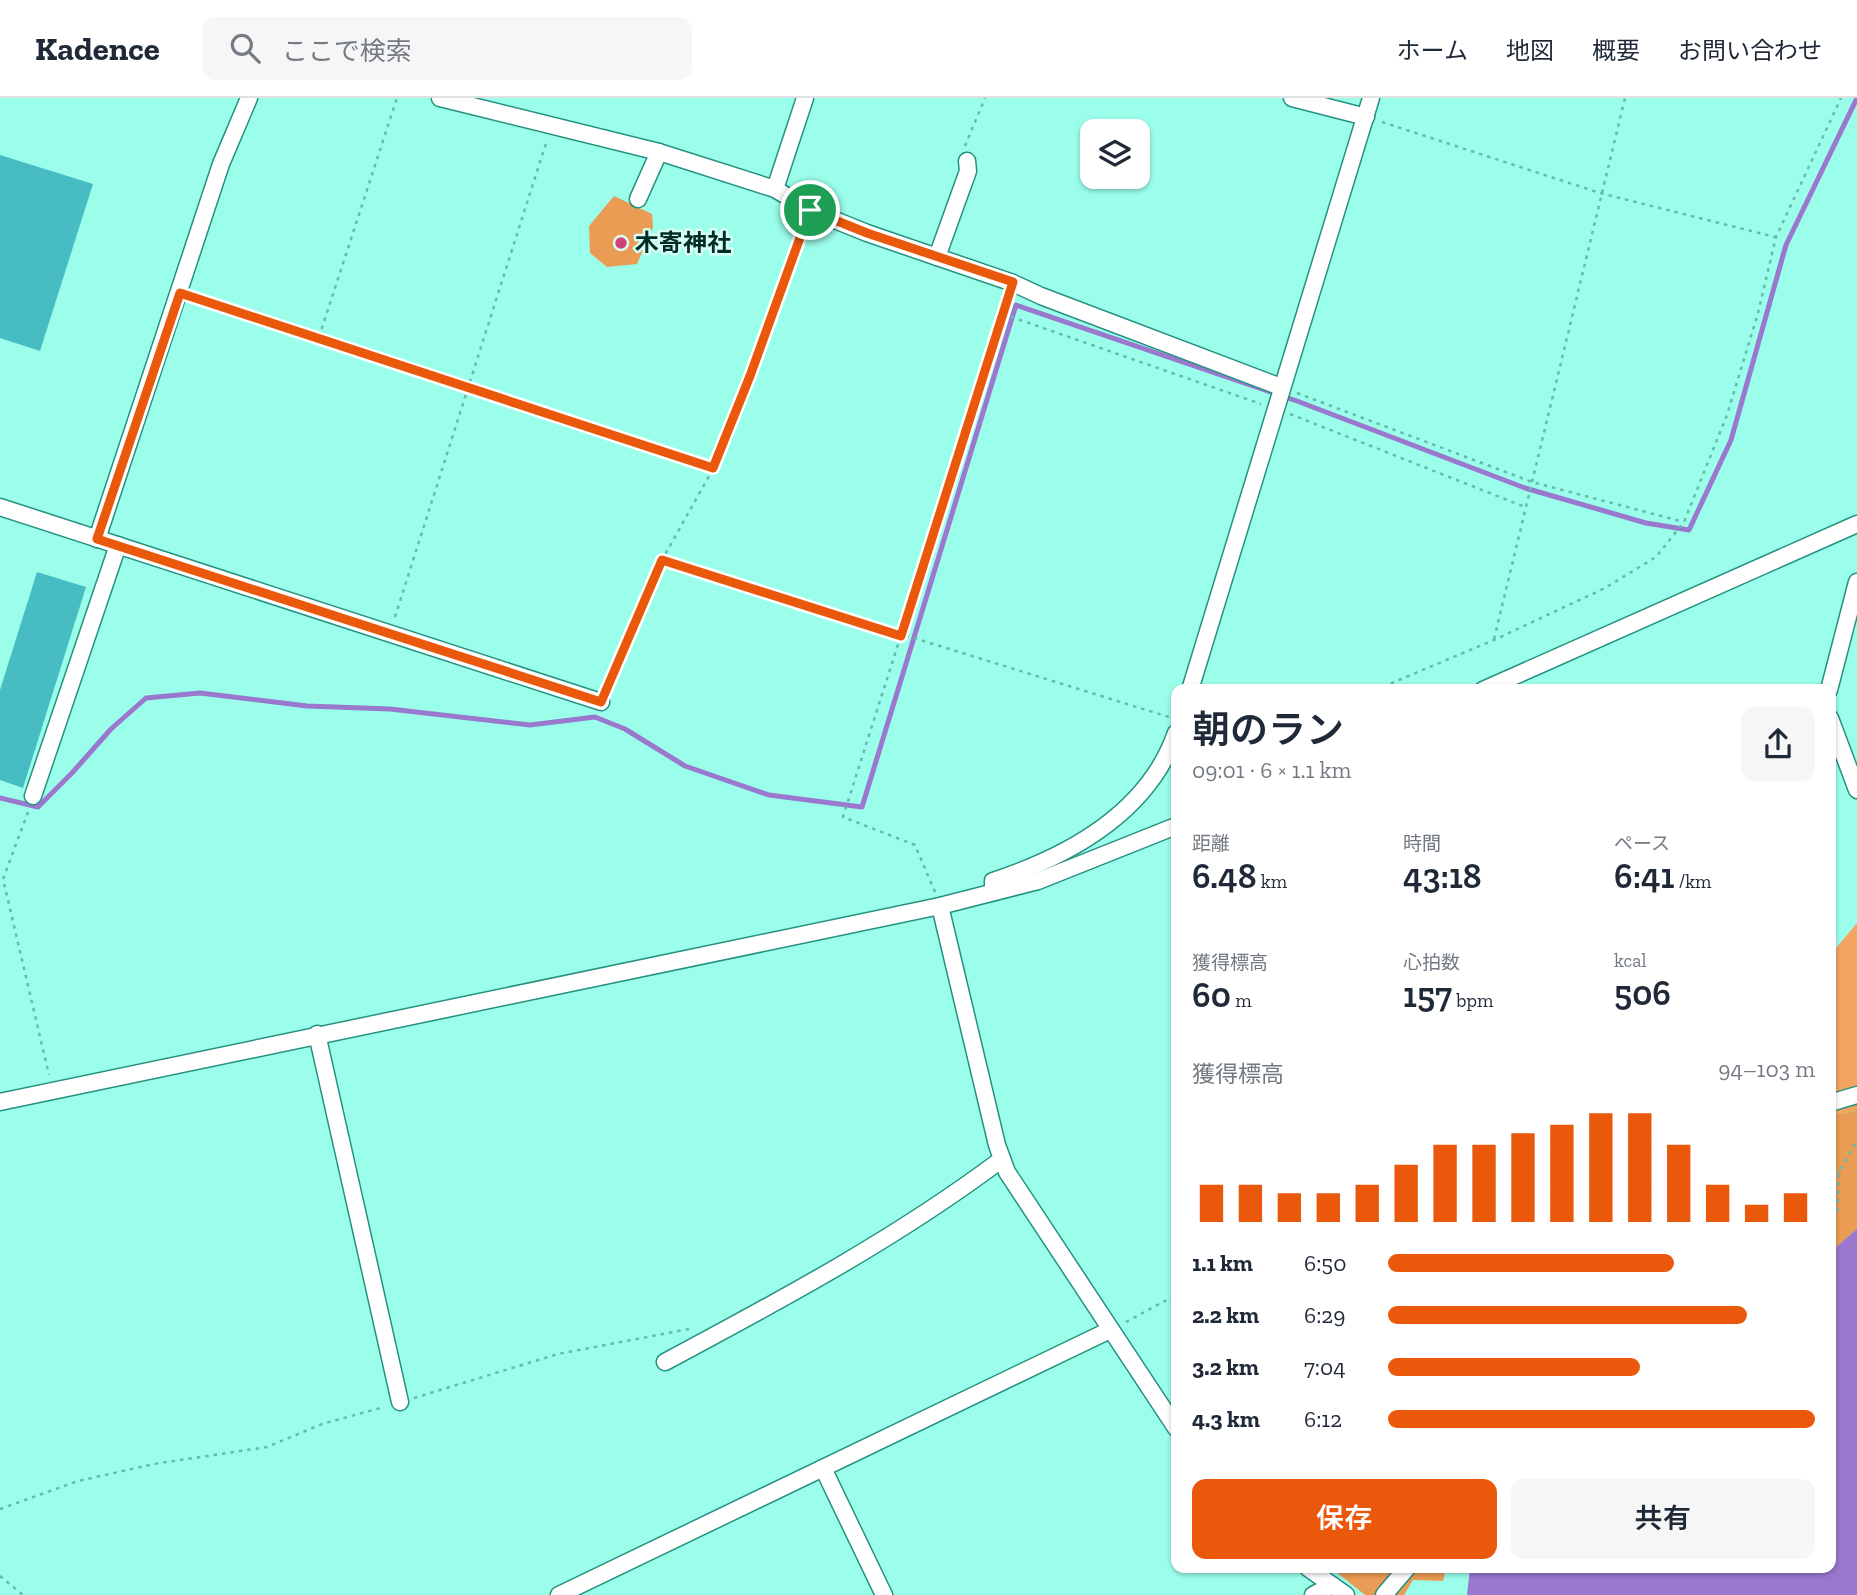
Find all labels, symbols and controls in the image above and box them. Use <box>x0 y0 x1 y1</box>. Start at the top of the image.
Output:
search box <box>202 17 692 80</box>
text: Kadence <box>35 29 160 68</box>
icon: search <box>226 29 264 67</box>
text: ここで検索 <box>282 35 412 67</box>
text: ホーム <box>1397 36 1468 65</box>
text: 地図 <box>1506 36 1554 65</box>
text: 概要 <box>1592 36 1640 65</box>
text: お問い合わせ <box>1678 36 1822 65</box>
map controls <box>1080 119 1150 189</box>
button: layers <box>1080 119 1150 189</box>
pin <box>780 180 840 240</box>
icon: arrive <box>791 191 829 229</box>
place label: 木寄神社 <box>635 228 731 257</box>
marker: 木寄神社 <box>613 235 629 251</box>
text: 朝のラン <box>1192 707 1344 753</box>
button: share <box>1741 707 1815 781</box>
text: 09:01 · 6 × 1.1 km <box>1192 756 1351 784</box>
text: 距離 <box>1192 832 1230 855</box>
text: 時間 <box>1403 832 1441 855</box>
text: ペース <box>1614 832 1670 855</box>
text: 6.48 <box>1192 855 1257 897</box>
text: 43:18 <box>1403 855 1482 897</box>
text: 6:41 <box>1614 855 1674 897</box>
text: km <box>1257 870 1287 893</box>
text: /km <box>1674 870 1712 893</box>
text: kcal <box>1614 949 1647 972</box>
text: 獲得標高 <box>1192 951 1268 974</box>
text: 心拍数 <box>1403 951 1460 974</box>
text: 506 <box>1614 972 1671 1014</box>
text: 60 <box>1192 974 1231 1016</box>
text: 157 <box>1403 974 1452 1016</box>
text: m <box>1231 989 1252 1012</box>
text: bpm <box>1452 989 1493 1012</box>
text: 94–103 m <box>1718 1055 1815 1083</box>
text: 獲得標高 <box>1192 1060 1284 1088</box>
text: 1.1 km <box>1192 1249 1253 1277</box>
text: 6:50 <box>1304 1249 1346 1277</box>
text: 2.2 km <box>1192 1301 1259 1329</box>
text: 6:29 <box>1304 1301 1345 1329</box>
text: 3.2 km <box>1192 1353 1259 1381</box>
text: 7:04 <box>1304 1353 1346 1381</box>
text: 4.3 km <box>1192 1405 1260 1433</box>
text: 6:12 <box>1304 1405 1342 1433</box>
button: 保存 <box>1192 1479 1497 1559</box>
button: 共有 <box>1511 1479 1815 1559</box>

